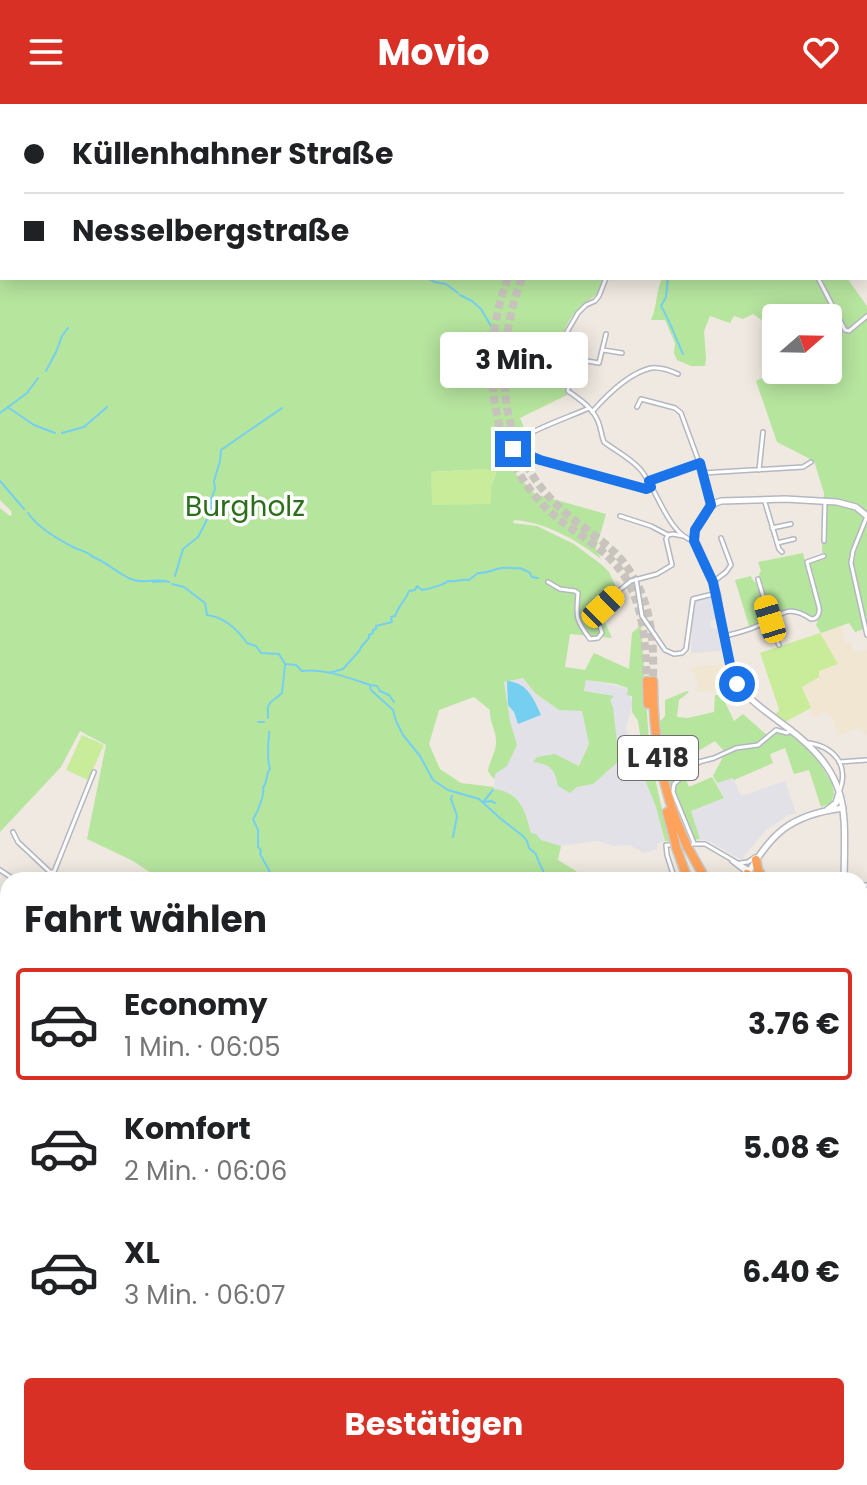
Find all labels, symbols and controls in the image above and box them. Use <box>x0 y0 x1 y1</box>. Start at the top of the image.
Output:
text: Movio <box>377 27 490 78</box>
icon: menu <box>24 30 68 74</box>
icon: heart <box>799 30 843 74</box>
text: Küllenhahner Straße <box>72 132 393 175</box>
text: Nesselbergstraße <box>72 209 349 252</box>
north arrow <box>762 304 842 384</box>
map controls <box>762 304 842 384</box>
callout: 3 Min. <box>439 333 587 389</box>
text: 3 Min. <box>475 342 553 378</box>
route end <box>495 431 531 467</box>
park label: Burgholz <box>185 487 305 526</box>
car <box>577 582 629 632</box>
car <box>752 593 788 645</box>
route start <box>719 666 755 702</box>
road number: L 418 <box>618 736 698 780</box>
text: Fahrt wählen <box>24 894 267 945</box>
text: Economy <box>124 983 268 1026</box>
icon: car <box>28 988 100 1060</box>
text: 3.76 € <box>748 1002 840 1045</box>
text: 1 Min. · 06:05 <box>124 1029 281 1065</box>
text: Komfort <box>124 1107 251 1150</box>
icon: car <box>28 1112 100 1184</box>
text: 5.08 € <box>743 1126 840 1169</box>
text: 2 Min. · 06:06 <box>124 1153 287 1189</box>
text: XL <box>124 1231 160 1274</box>
icon: car <box>28 1236 100 1308</box>
text: 6.40 € <box>742 1250 840 1293</box>
text: 3 Min. · 06:07 <box>124 1277 285 1313</box>
button: Bestätigen <box>24 1378 844 1470</box>

